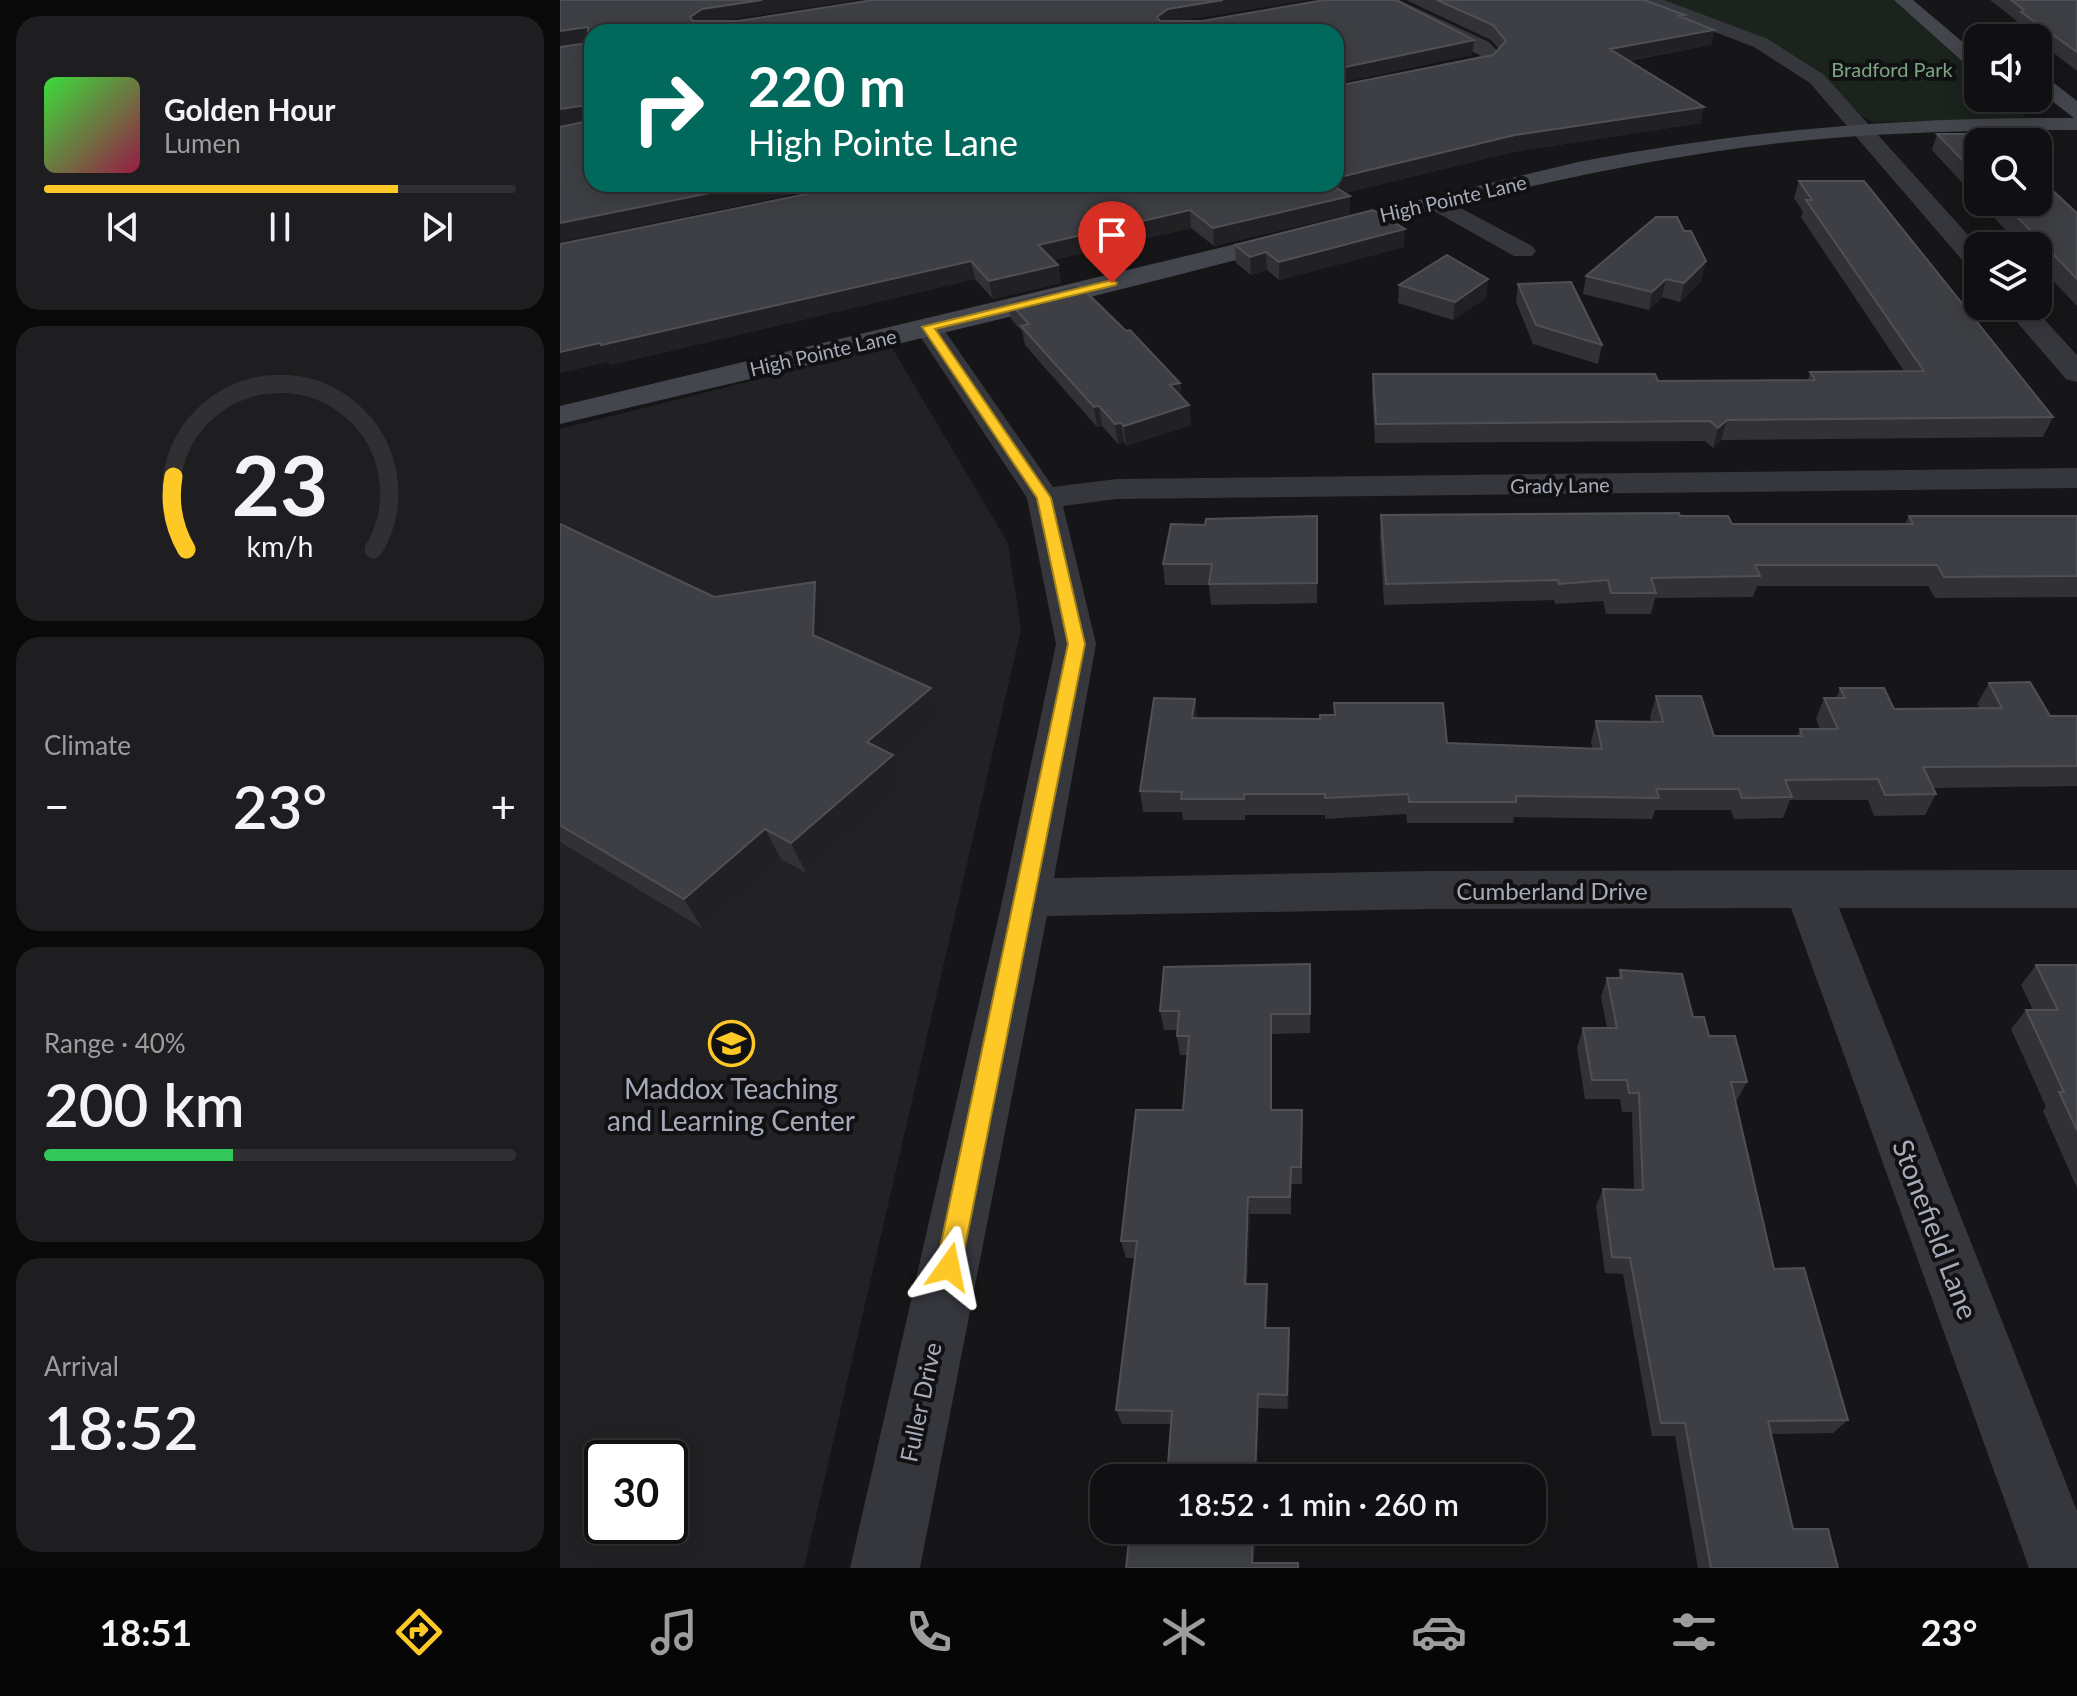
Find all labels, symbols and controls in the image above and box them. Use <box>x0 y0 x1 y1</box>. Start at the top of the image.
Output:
map controls <box>1964 24 2052 320</box>
button: sound <box>1964 24 2052 112</box>
text: 220 m <box>748 52 906 119</box>
icon: right <box>616 56 720 160</box>
park label: Bradford Park <box>1831 57 1953 81</box>
text: Golden Hour <box>164 91 336 127</box>
text: High Pointe Lane <box>748 120 1018 164</box>
text: Lumen <box>164 127 241 159</box>
button: search <box>1964 128 2052 216</box>
street label: High Pointe Lane <box>1377 169 1529 227</box>
pin <box>1078 201 1146 283</box>
icon: previous <box>101 205 145 249</box>
icon: pause <box>258 205 302 249</box>
icon: next <box>415 205 459 249</box>
icon: arrive <box>1090 213 1134 257</box>
button: layers <box>1964 232 2052 320</box>
street label: High Pointe Lane <box>747 323 899 381</box>
text: 23 <box>232 433 328 533</box>
street label: Grady Lane <box>1510 472 1610 498</box>
text: km/h <box>247 529 313 563</box>
text: Climate <box>44 729 131 761</box>
text: 23° <box>233 770 327 842</box>
text: − <box>44 780 70 832</box>
text: + <box>490 780 516 832</box>
street label: Cumberland Drive <box>1456 876 1648 905</box>
school or university icon: Maddox Teaching and Learning Center <box>707 1020 755 1068</box>
text: Range · 40% <box>44 1027 186 1059</box>
text: 200 km <box>44 1068 245 1140</box>
place label: Maddox Teaching and Learning Center <box>607 1071 855 1137</box>
street label: Stonefield Lane <box>1886 1134 1986 1324</box>
position arrow <box>907 1225 991 1309</box>
street label: Fuller Drive <box>893 1339 947 1465</box>
text: Arrival <box>44 1350 119 1382</box>
text: 18:52 <box>44 1391 198 1463</box>
speed limit sign: 30 <box>584 1440 688 1544</box>
text: 18:52 · 1 min · 260 m <box>1177 1486 1459 1522</box>
icon: directions <box>391 1604 447 1660</box>
icon: music <box>646 1604 702 1660</box>
icon: phone <box>901 1604 957 1660</box>
icon: climate <box>1156 1604 1212 1660</box>
icon: car <box>1411 1604 1467 1660</box>
icon: filters <box>1666 1604 1722 1660</box>
text: 18:51 <box>99 1610 192 1654</box>
text: 23° <box>1921 1610 1977 1654</box>

